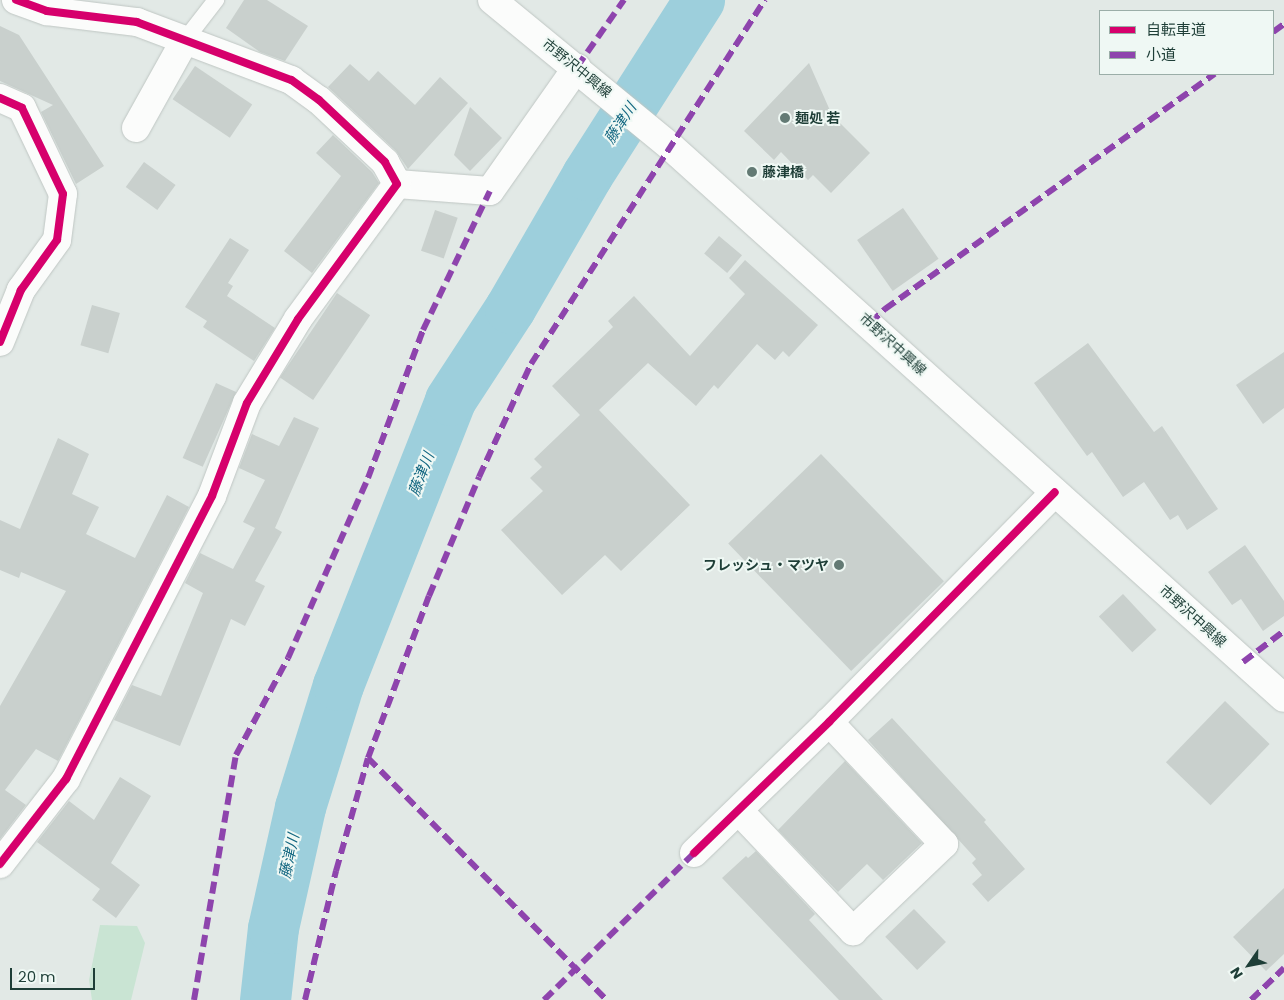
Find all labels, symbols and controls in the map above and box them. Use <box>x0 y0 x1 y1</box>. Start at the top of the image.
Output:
legend <box>1099 10 1274 75</box>
text: 自転車道 <box>1146 19 1206 40</box>
street label: 市野沢中興線 <box>539 35 615 101</box>
text: 小道 <box>1146 44 1176 65</box>
water label: 藤津川 <box>600 99 640 147</box>
place label: 麺処 若 <box>795 110 840 126</box>
marker: 麺処 若 <box>779 112 791 124</box>
place label: 藤津橋 <box>762 164 804 180</box>
marker: 藤津橋 <box>746 166 758 178</box>
street label: 市野沢中興線 <box>856 310 930 378</box>
water label: 藤津川 <box>405 450 437 498</box>
place label: フレッシュ・マツヤ <box>703 557 829 573</box>
marker: フレッシュ・マツヤ <box>833 559 845 571</box>
street label: 市野沢中興線 <box>1156 582 1230 650</box>
water label: 藤津川 <box>276 832 302 880</box>
north arrow <box>1224 940 1274 990</box>
scale bar <box>12 958 98 990</box>
text: N <box>1225 963 1248 983</box>
text: 20 m <box>18 966 56 987</box>

